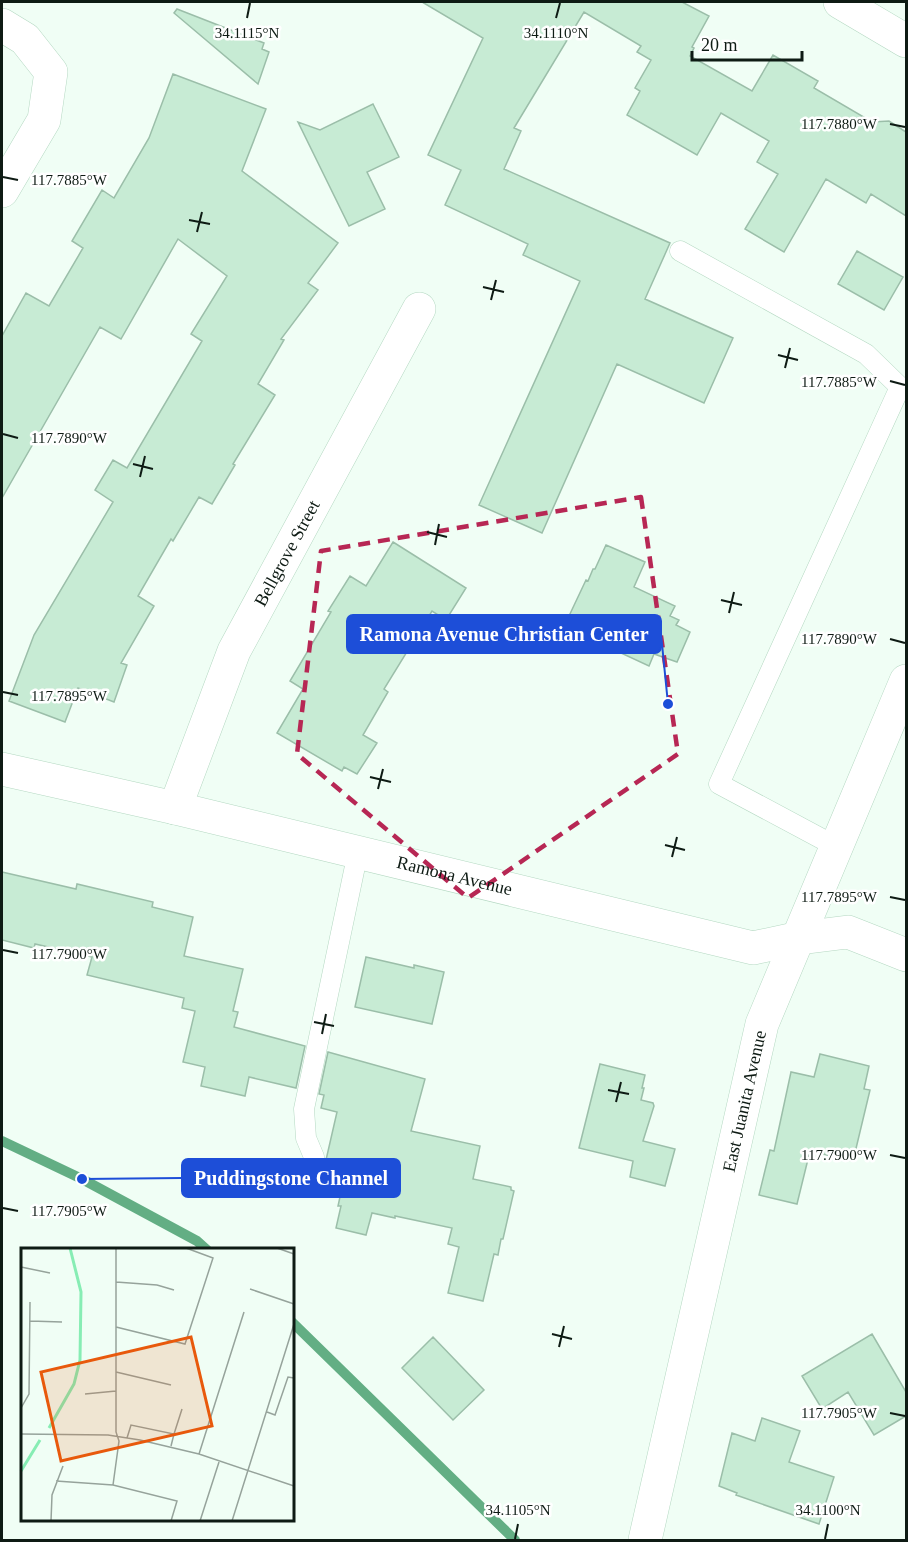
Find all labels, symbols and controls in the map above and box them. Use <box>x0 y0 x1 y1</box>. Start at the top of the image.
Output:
scale bar <box>692 24 802 62</box>
text: 34.1115°N <box>215 25 279 41</box>
text: 34.1110°N <box>524 25 588 41</box>
text: 20 m <box>701 35 738 55</box>
text: 117.7880°W <box>801 116 878 132</box>
text: 117.7885°W <box>31 172 108 188</box>
text: 117.7885°W <box>801 374 878 390</box>
text: 117.7890°W <box>31 430 108 446</box>
street label: Bellgrove Street <box>250 497 324 610</box>
callout: Ramona Avenue Christian Center <box>347 615 661 653</box>
text: Ramona Avenue Christian Center <box>359 623 649 645</box>
text: 117.7890°W <box>801 631 878 647</box>
text: 117.7895°W <box>31 688 108 704</box>
street label: Ramona Avenue <box>395 852 514 899</box>
text: 117.7895°W <box>801 889 878 905</box>
text: 117.7900°W <box>31 946 108 962</box>
street label: East Juanita Avenue <box>719 1028 770 1174</box>
text: 117.7900°W <box>801 1147 878 1163</box>
callout: Puddingstone Channel <box>182 1159 400 1197</box>
text: Puddingstone Channel <box>194 1167 388 1190</box>
text: 117.7905°W <box>31 1203 108 1219</box>
inset map <box>21 1248 294 1521</box>
text: 117.7905°W <box>801 1405 878 1421</box>
text: 34.1105°N <box>485 1502 551 1518</box>
text: 34.1100°N <box>795 1502 861 1518</box>

